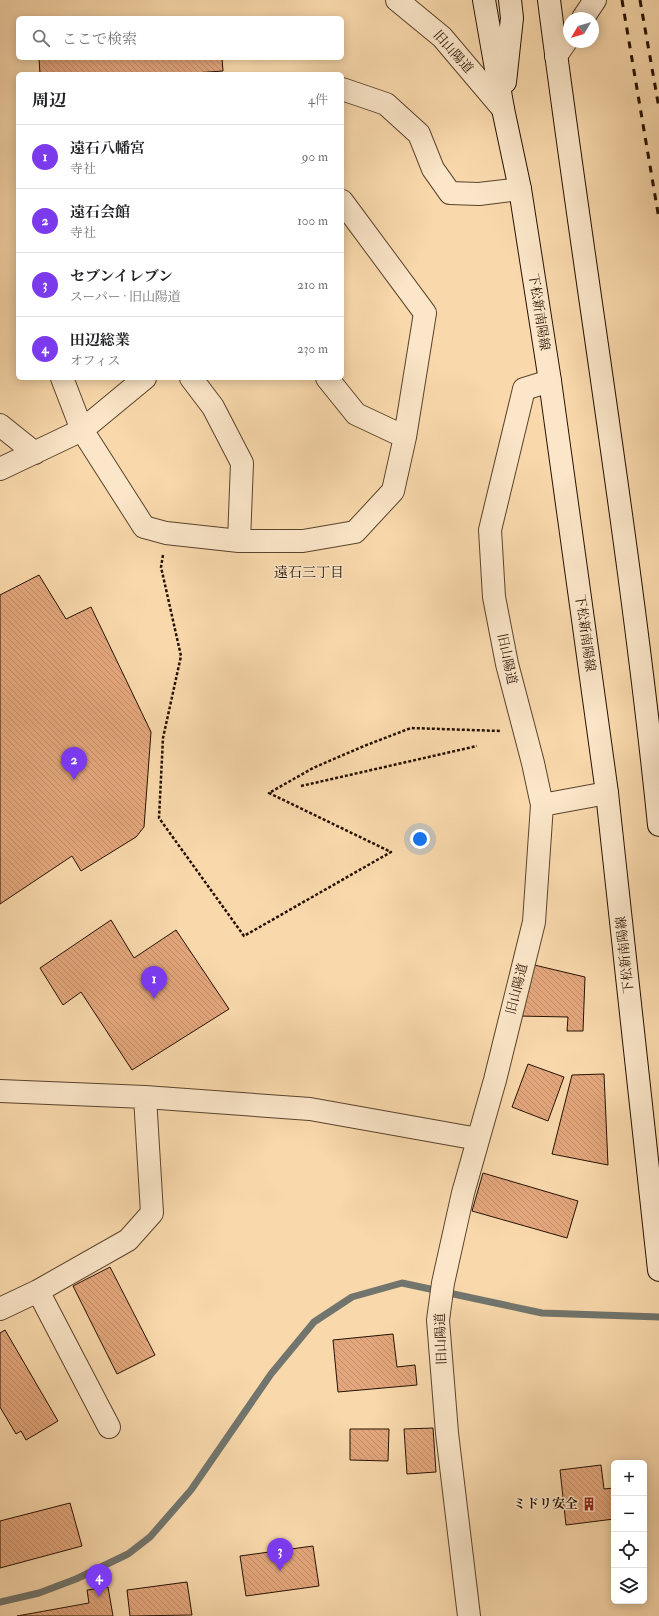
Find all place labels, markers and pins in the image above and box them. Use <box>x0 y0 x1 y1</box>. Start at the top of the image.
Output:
pin: 2 <box>61 747 87 780</box>
pin: 1 <box>141 966 167 999</box>
place label: ミドリ安全 <box>513 1496 578 1512</box>
building icon: ミドリ安全 <box>581 1496 597 1512</box>
pin: 3 <box>267 1538 293 1571</box>
pin: 4 <box>86 1564 112 1597</box>

